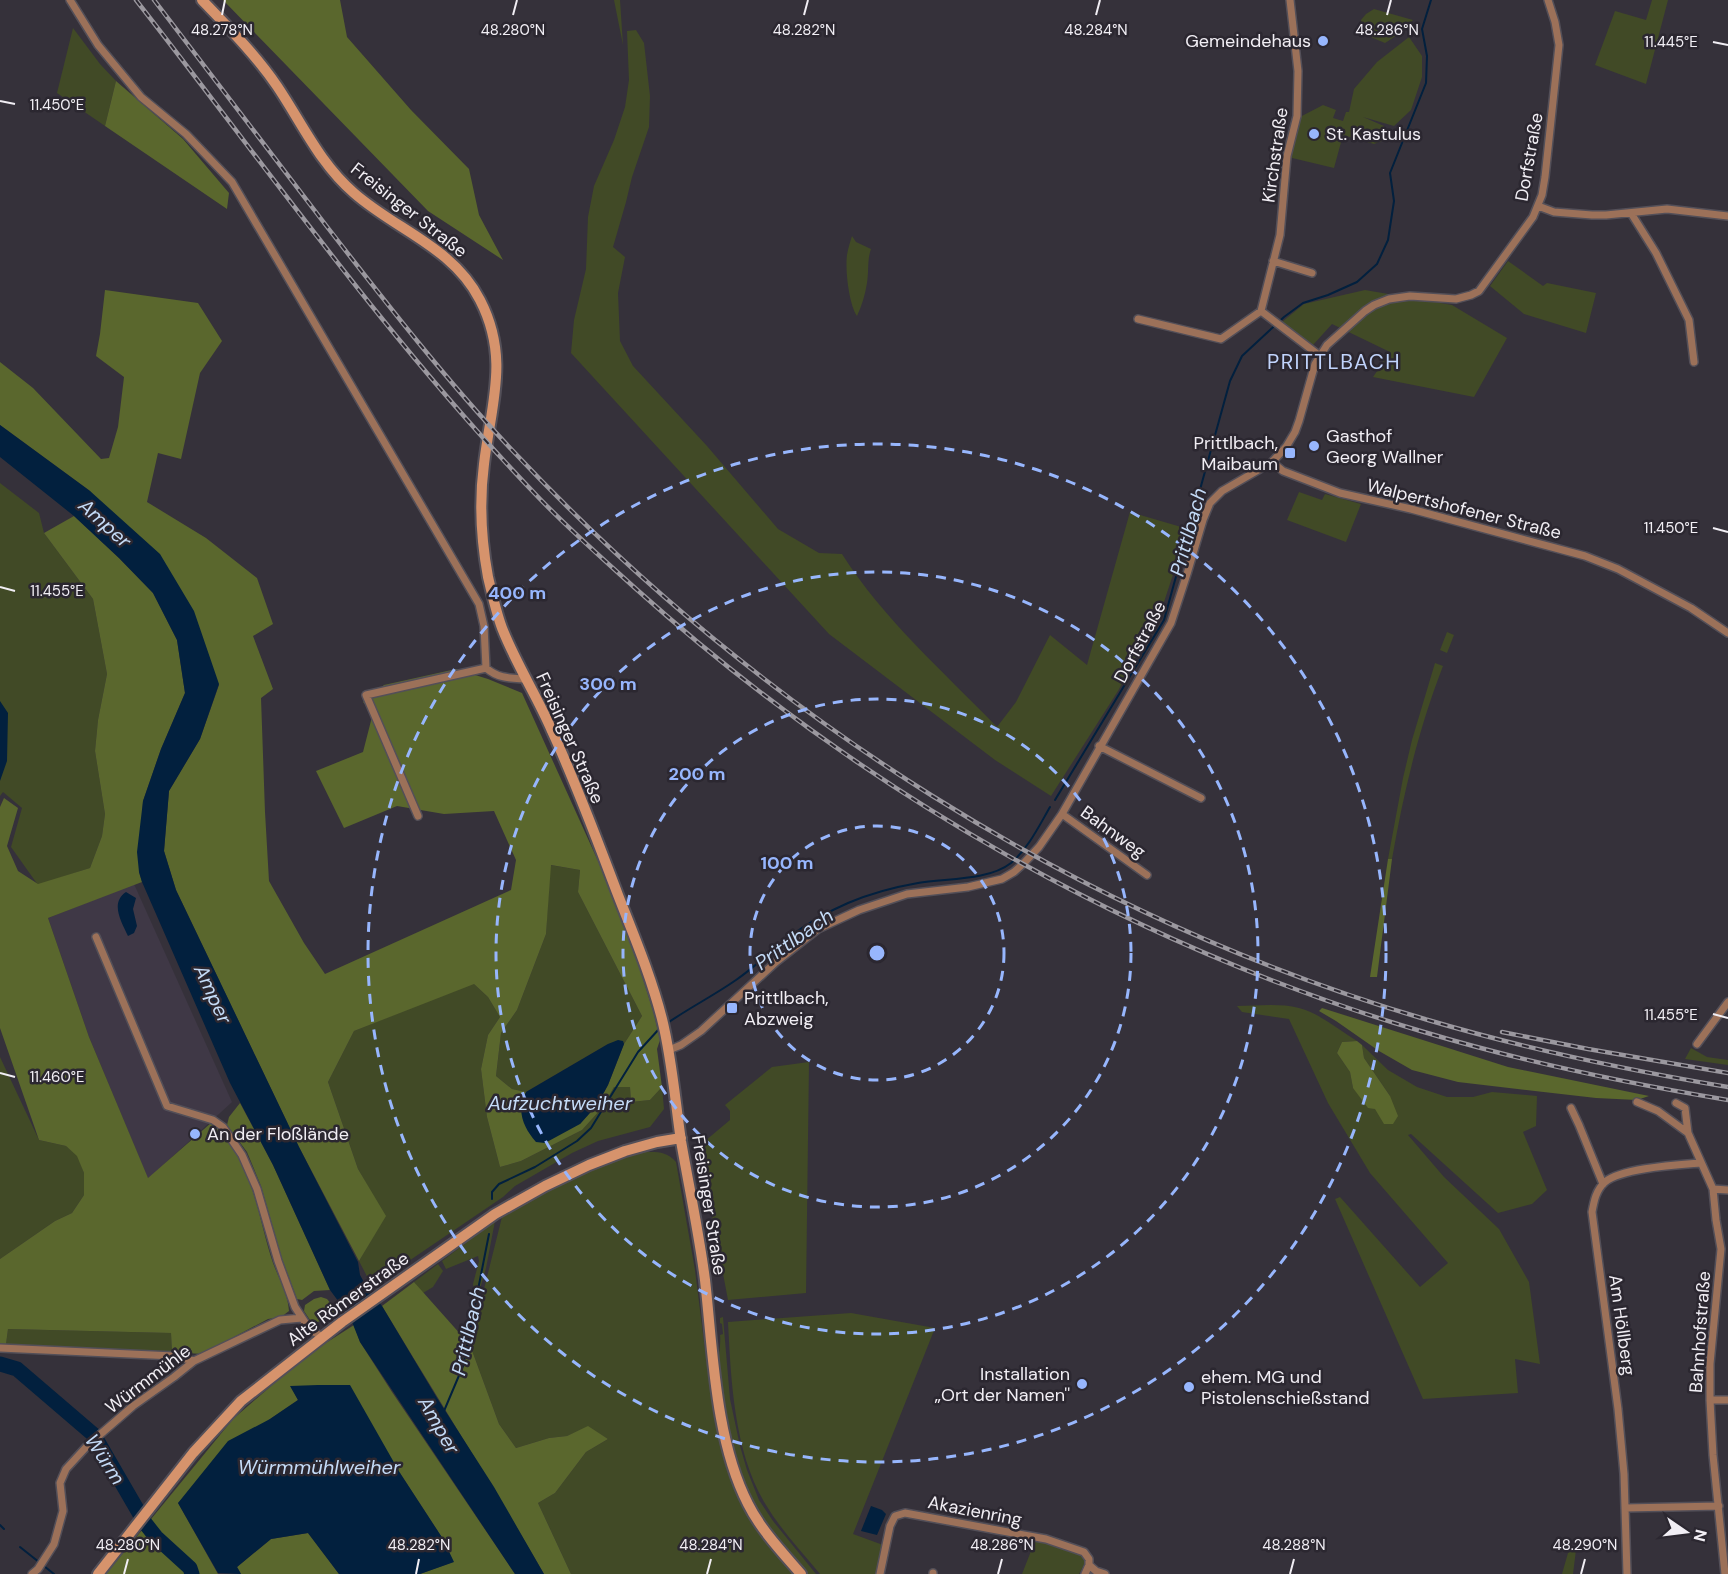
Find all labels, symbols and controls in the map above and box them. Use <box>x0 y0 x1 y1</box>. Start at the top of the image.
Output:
text: 48.278°N <box>191 20 253 40</box>
text: 48.280°N <box>481 20 545 40</box>
text: 48.282°N <box>773 20 835 40</box>
text: 48.284°N <box>1064 20 1128 40</box>
text: 48.286°N <box>1355 20 1419 40</box>
place label: Gemeindehaus <box>1185 29 1311 53</box>
text: 11.445°E <box>1644 32 1698 52</box>
marker: Gemeindehaus <box>1316 34 1330 48</box>
text: 11.450°E <box>30 95 84 115</box>
street label: Kirchstraße <box>1256 106 1294 204</box>
street label: Dorfstraße <box>1509 111 1549 203</box>
place label: St. Kastulus <box>1326 122 1421 146</box>
marker: St. Kastulus <box>1307 127 1321 141</box>
street label: Freisinger Straße <box>346 157 472 263</box>
district label: PRITTLBACH <box>1267 348 1401 376</box>
place label: Gasthof Georg Wallner <box>1326 424 1444 469</box>
place label: Prittlbach, Maibaum <box>1193 431 1278 476</box>
marker: Gasthof Georg Wallner <box>1307 439 1321 453</box>
marker: Prittlbach, Maibaum <box>1283 446 1297 460</box>
street label: Walpertshofener Straße <box>1364 473 1564 545</box>
water label: Prittlbach <box>1164 485 1212 579</box>
water label: Amper <box>72 492 137 554</box>
text: 11.450°E <box>1644 518 1698 538</box>
text: 11.455°E <box>30 581 84 601</box>
text: 400 m <box>488 581 546 605</box>
street label: Dorfstraße <box>1108 597 1172 687</box>
street label: Freisinger Straße <box>530 669 610 807</box>
text: 300 m <box>579 672 637 696</box>
text: 200 m <box>669 762 725 786</box>
street label: Bahnweg <box>1076 800 1150 864</box>
text: 100 m <box>760 851 814 875</box>
water label: Prittlbach <box>750 902 838 976</box>
centre of rings <box>867 943 887 963</box>
water label: Amper <box>188 959 238 1028</box>
place label: Prittlbach, Abzweig <box>744 986 829 1031</box>
marker: Prittlbach, Abzweig <box>725 1001 739 1015</box>
text: 11.455°E <box>1644 1005 1698 1025</box>
text: 11.460°E <box>30 1067 84 1087</box>
water label: Aufzuchtweiher <box>487 1090 633 1116</box>
place label: An der Floßlände <box>207 1122 349 1146</box>
marker: An der Floßlände <box>188 1127 202 1141</box>
street label: Freisinger Straße <box>686 1133 732 1277</box>
street label: Alte Römerstraße <box>282 1247 414 1351</box>
street label: Bahnhofstraße <box>1684 1270 1716 1394</box>
street label: Am Höllberg <box>1603 1273 1641 1377</box>
water label: Prittlbach <box>445 1284 491 1378</box>
street label: Würmmühle <box>100 1339 196 1419</box>
place label: Installation „Ort der Namen'' <box>935 1362 1070 1407</box>
place label: ehem. MG und Pistolenschießstand <box>1201 1365 1370 1410</box>
marker: Installation „Ort der Namen'' <box>1075 1377 1089 1391</box>
marker: ehem. MG und Pistolenschießstand <box>1182 1380 1196 1394</box>
water label: Amper <box>412 1391 466 1459</box>
water label: Würm <box>79 1429 131 1489</box>
water label: Würmmühlweiher <box>238 1454 401 1480</box>
street label: Akazienring <box>926 1490 1024 1532</box>
north arrow <box>1656 1502 1716 1562</box>
text: N <box>1688 1527 1712 1544</box>
text: 48.280°N <box>96 1535 160 1555</box>
text: 48.282°N <box>388 1535 450 1555</box>
text: 48.284°N <box>679 1535 743 1555</box>
text: 48.286°N <box>970 1535 1034 1555</box>
text: 48.288°N <box>1262 1535 1326 1555</box>
text: 48.290°N <box>1553 1535 1617 1555</box>

